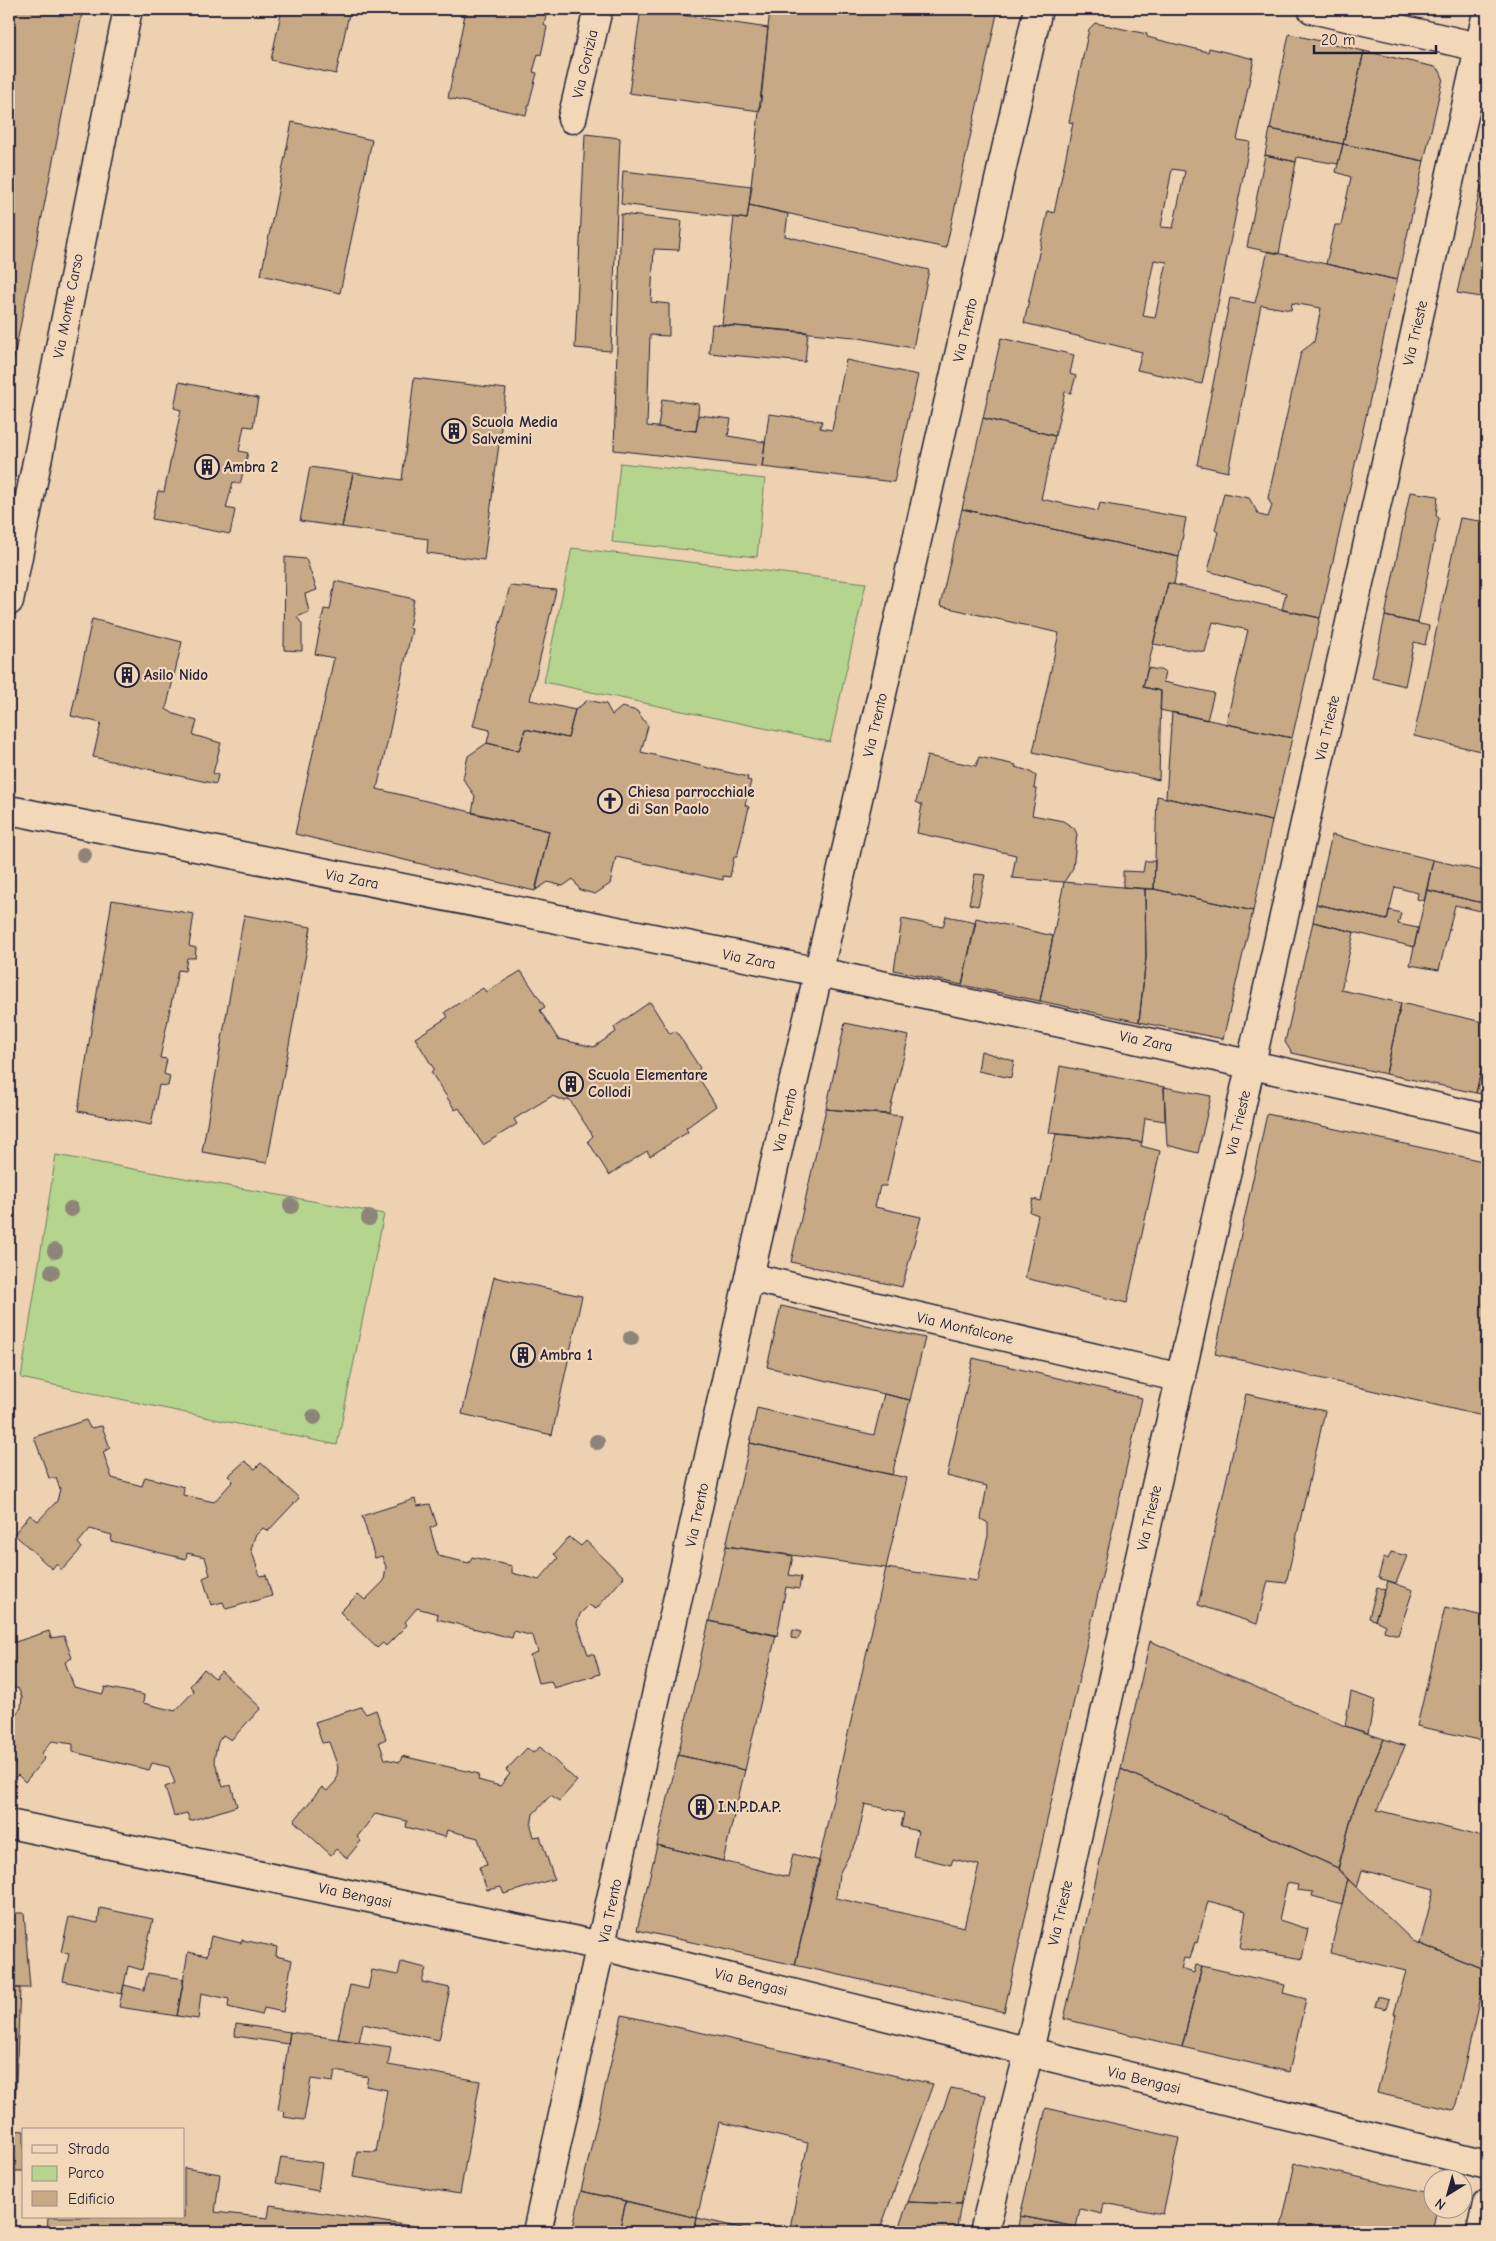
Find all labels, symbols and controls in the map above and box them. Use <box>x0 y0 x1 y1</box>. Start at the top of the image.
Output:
scale bar <box>1314 22 1436 54</box>
street label: Via Gorizia <box>568 28 602 100</box>
text: 20 m <box>1321 31 1355 49</box>
street label: Via Monte Carso <box>49 252 87 360</box>
street label: Via Trento <box>949 296 981 364</box>
street label: Via Trieste <box>1399 298 1431 367</box>
place label: Scuola Media Salvemini <box>472 413 558 448</box>
building icon: Scuola Media Salvemini <box>441 418 467 444</box>
building icon: Ambra 2 <box>194 454 220 480</box>
place label: Ambra 2 <box>224 458 278 476</box>
building icon: Asilo Nido <box>114 662 140 688</box>
place label: Asilo Nido <box>144 666 208 684</box>
street label: Via Trento <box>859 691 891 759</box>
street label: Via Trieste <box>1311 693 1343 762</box>
place label: Chiesa parrocchiale di San Paolo <box>628 783 755 818</box>
church icon: Chiesa parrocchiale di San Paolo <box>597 788 623 814</box>
street label: Via Zara <box>324 865 380 893</box>
street label: Via Zara <box>721 945 777 973</box>
street label: Via Zara <box>1118 1027 1174 1055</box>
place label: Scuola Elementare Collodi <box>588 1066 708 1101</box>
building icon: Scuola Elementare Collodi <box>558 1071 584 1097</box>
street label: Via Trento <box>769 1086 801 1154</box>
street label: Via Trieste <box>1222 1088 1254 1157</box>
street label: Via Monfalcone <box>915 1308 1016 1348</box>
building icon: Ambra 1 <box>510 1342 536 1368</box>
place label: Ambra 1 <box>540 1346 593 1364</box>
street label: Via Trento <box>681 1481 713 1549</box>
street label: Via Trieste <box>1133 1483 1165 1552</box>
building icon: I.N.P.D.A.P. <box>688 1794 714 1820</box>
place label: I.N.P.D.A.P. <box>718 1798 781 1816</box>
street label: Via Trento <box>594 1877 626 1945</box>
street label: Via Bengasi <box>317 1878 393 1912</box>
street label: Via Trieste <box>1044 1878 1076 1947</box>
street label: Via Bengasi <box>713 1964 789 2000</box>
street label: Via Bengasi <box>1106 2062 1182 2098</box>
legend <box>22 2128 185 2218</box>
text: Strada <box>68 2140 110 2158</box>
text: Parco <box>68 2164 104 2182</box>
north arrow <box>1424 2168 1474 2218</box>
text: Edificio <box>68 2190 115 2208</box>
text: N <box>1432 2194 1449 2214</box>

